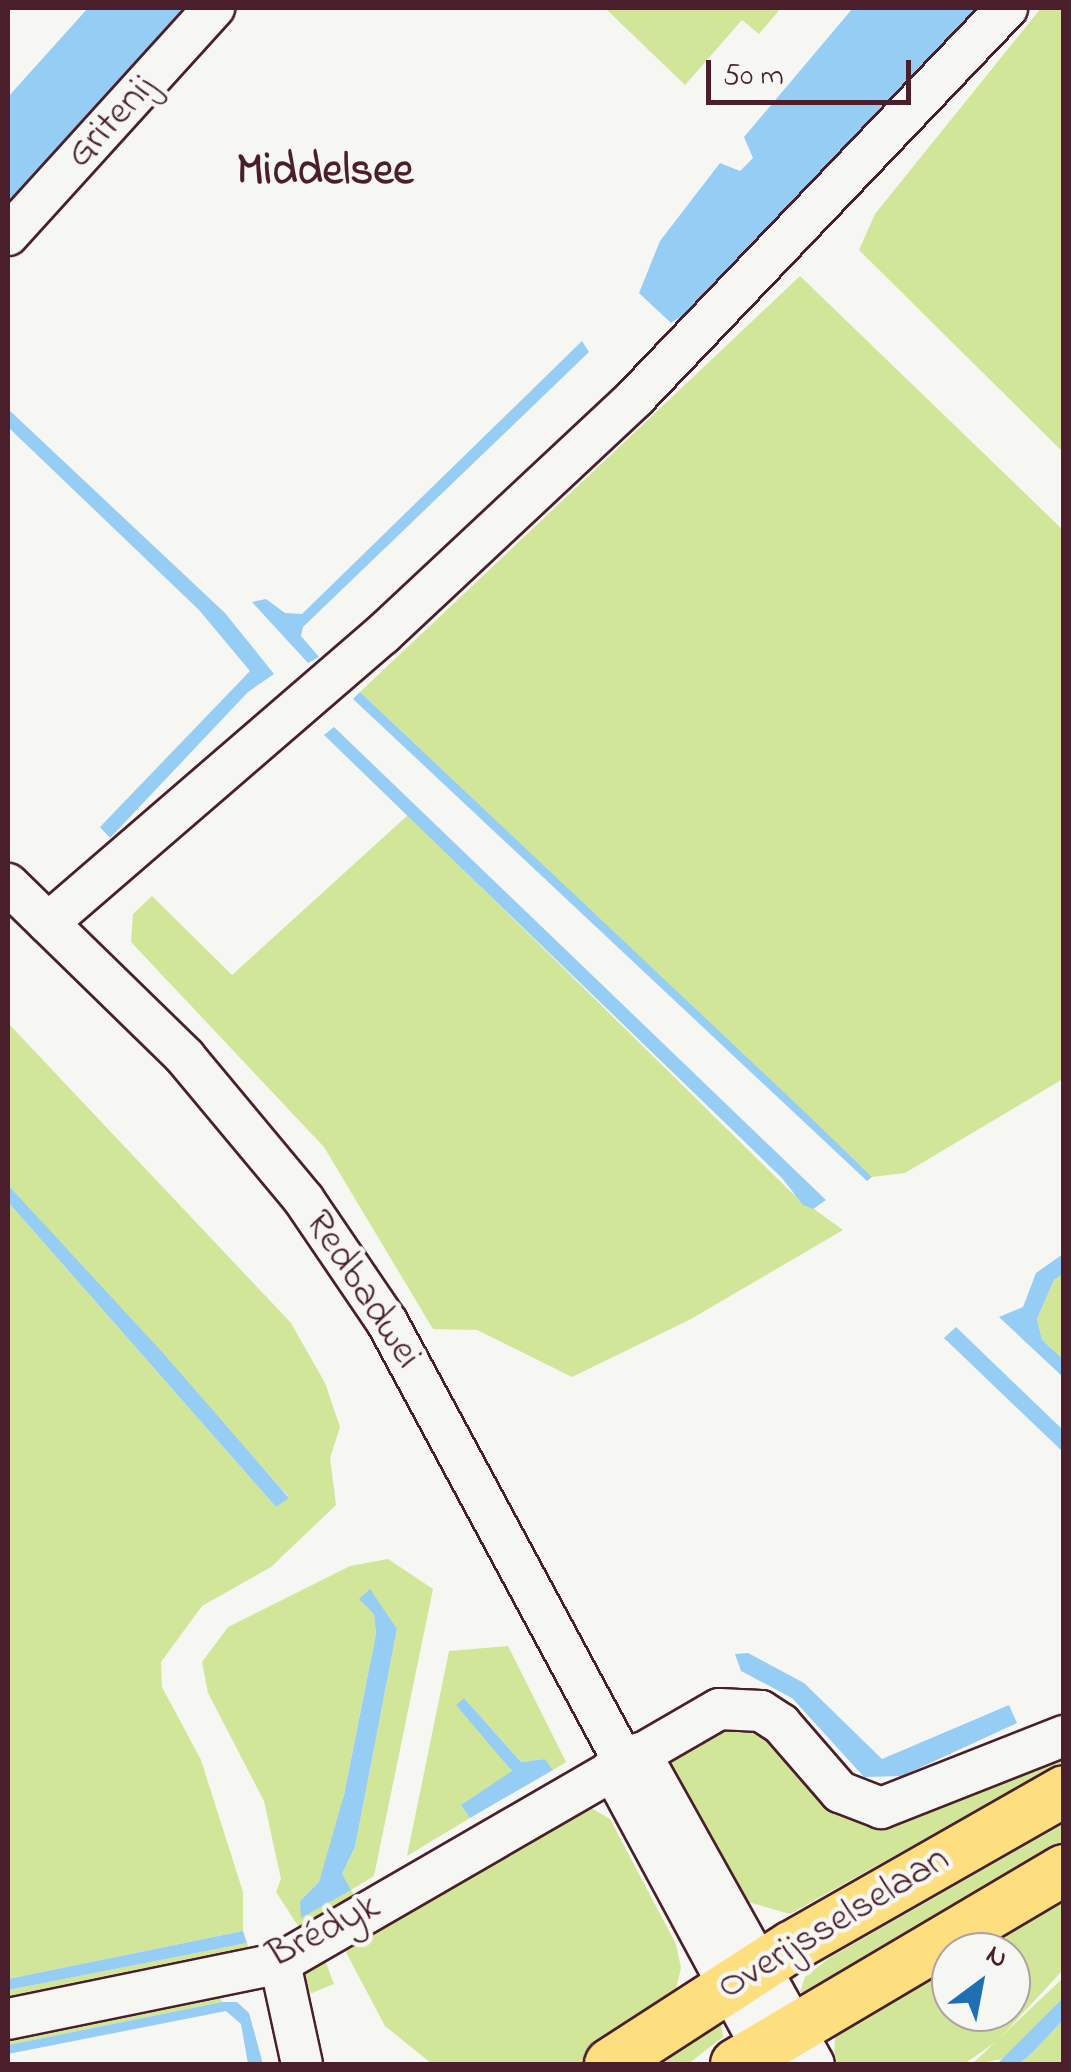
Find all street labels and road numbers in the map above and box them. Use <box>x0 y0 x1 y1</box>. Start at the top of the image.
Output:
street label: Gritenij <box>57 65 167 179</box>
street label: Redbadwei <box>293 1202 431 1378</box>
street label: Overijsselselaan <box>709 1836 959 2012</box>
street label: Brédyk <box>260 1883 388 1981</box>

